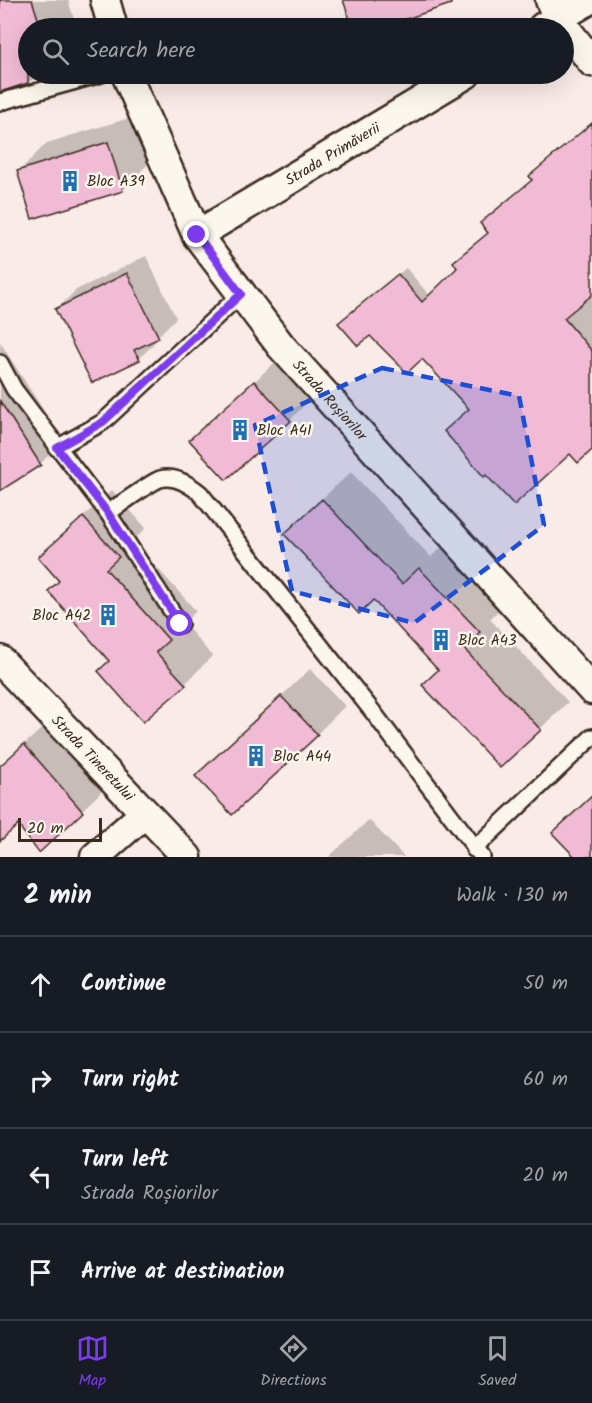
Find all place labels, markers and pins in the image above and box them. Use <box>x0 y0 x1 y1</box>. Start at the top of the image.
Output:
building icon: Bloc A39 <box>58 169 82 193</box>
place label: Bloc A39 <box>87 170 145 194</box>
building icon: Bloc A41 <box>228 418 252 442</box>
place label: Bloc A41 <box>257 419 312 443</box>
building icon: Bloc A42 <box>96 603 120 627</box>
place label: Bloc A42 <box>32 604 91 628</box>
building icon: Bloc A43 <box>429 628 453 652</box>
place label: Bloc A43 <box>458 629 517 653</box>
building icon: Bloc A44 <box>244 744 268 768</box>
place label: Bloc A44 <box>273 745 331 769</box>

